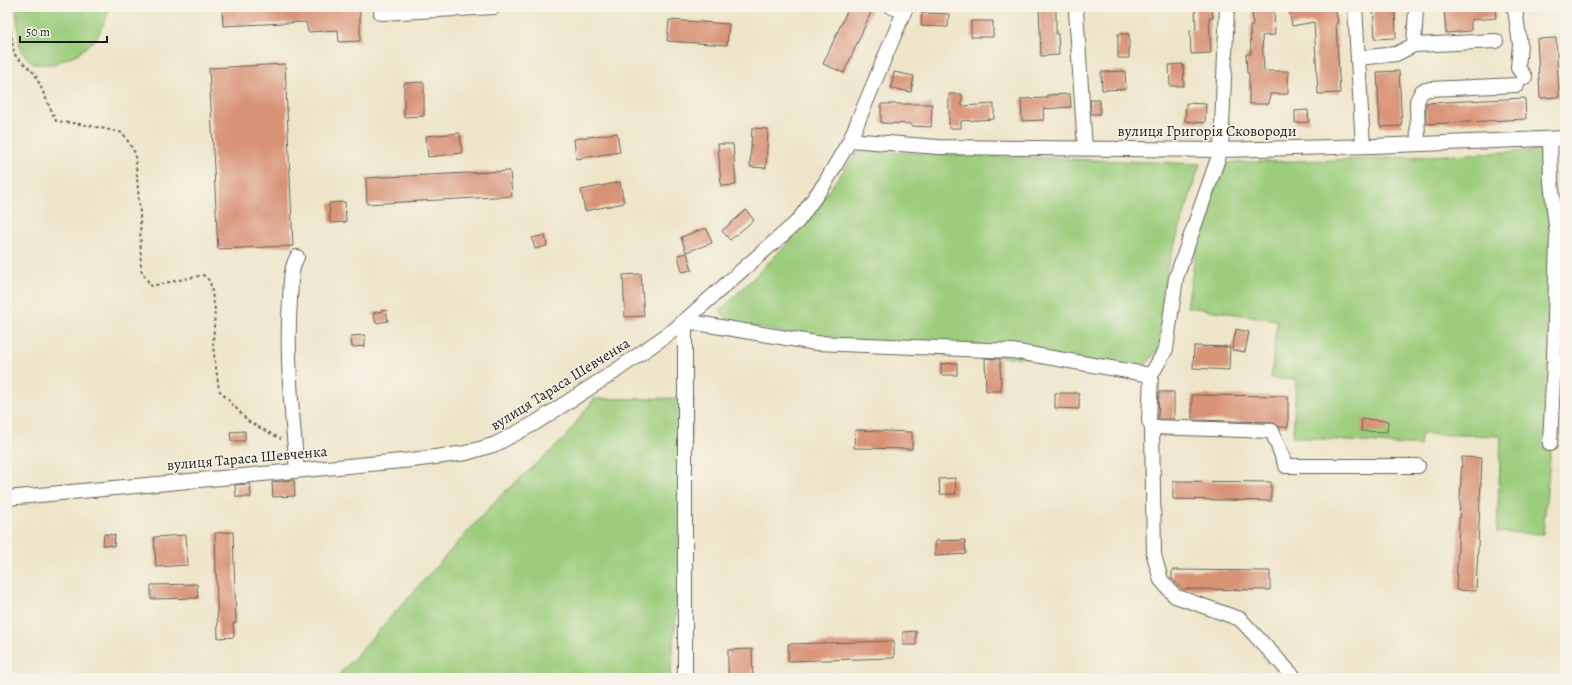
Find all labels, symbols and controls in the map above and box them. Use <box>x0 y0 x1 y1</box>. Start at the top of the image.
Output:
scale bar <box>20 18 107 44</box>
text: 50 m <box>26 24 50 40</box>
street label: вулиця Григорія Сковороди <box>1118 121 1297 141</box>
street label: вулиця Тараса Шевченка <box>486 333 634 435</box>
street label: вулиця Тараса Шевченка <box>166 441 328 475</box>

